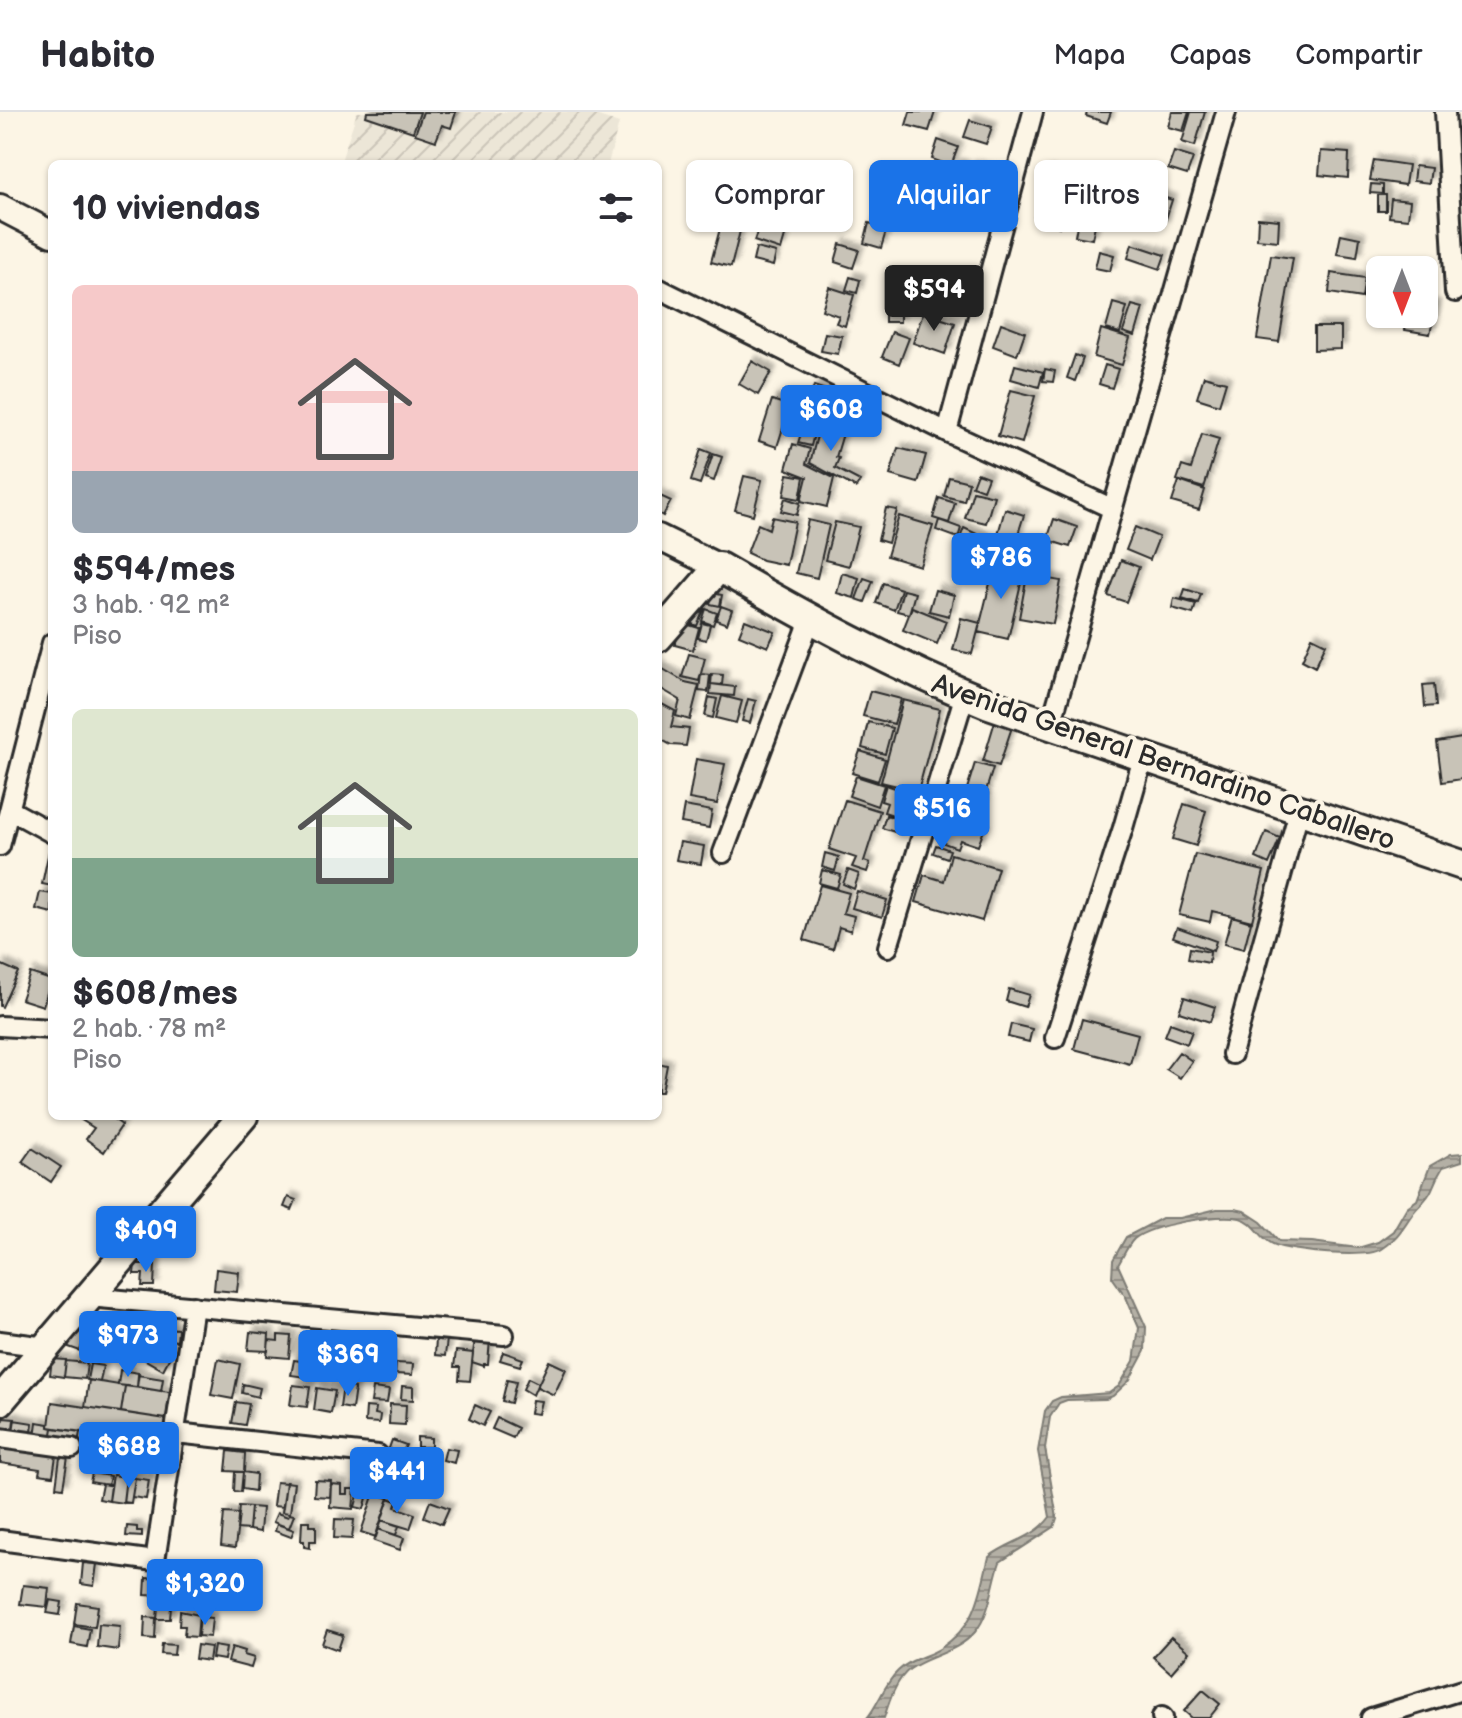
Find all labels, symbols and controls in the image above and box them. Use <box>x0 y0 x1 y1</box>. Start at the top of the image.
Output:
text: Habito <box>40 33 155 78</box>
text: Mapa <box>1053 39 1126 72</box>
text: Capas <box>1170 39 1251 72</box>
text: Compartir <box>1295 39 1422 72</box>
chip: Comprar <box>686 160 853 232</box>
chip: Alquilar <box>869 160 1018 232</box>
chip: Filtros <box>1034 160 1168 232</box>
icon: filters <box>594 186 638 230</box>
text: 10 viviendas <box>72 188 260 229</box>
north arrow <box>1366 256 1438 328</box>
map controls <box>1366 256 1438 328</box>
pin: $594 <box>887 265 981 333</box>
text: $594 <box>903 275 965 306</box>
icon: home <box>283 337 427 481</box>
pin: $608 <box>784 385 878 453</box>
text: $608 <box>799 395 863 426</box>
pin: $786 <box>954 533 1048 601</box>
text: $786 <box>970 543 1032 574</box>
text: $594/mes <box>72 549 235 590</box>
text: 3 hab. · 92 m² <box>72 590 230 621</box>
text: Piso <box>72 621 122 652</box>
street label: Avenida General Bernardino Caballero <box>928 667 1399 857</box>
icon: home <box>283 761 427 905</box>
pin: $516 <box>895 784 989 852</box>
text: $516 <box>913 794 971 825</box>
text: $608/mes <box>72 973 238 1014</box>
text: 2 hab. · 78 m² <box>72 1014 226 1045</box>
text: Piso <box>72 1045 122 1076</box>
pin: $409 <box>99 1206 193 1274</box>
text: $409 <box>114 1216 178 1247</box>
pin: $973 <box>81 1311 175 1379</box>
text: $973 <box>97 1321 159 1352</box>
pin: $369 <box>301 1330 395 1398</box>
text: $369 <box>316 1340 380 1371</box>
pin: $688 <box>82 1422 176 1490</box>
text: $688 <box>97 1432 161 1463</box>
pin: $441 <box>350 1447 444 1515</box>
text: $441 <box>368 1457 426 1488</box>
pin: $1,320 <box>140 1559 270 1627</box>
text: $1,320 <box>165 1569 245 1600</box>

